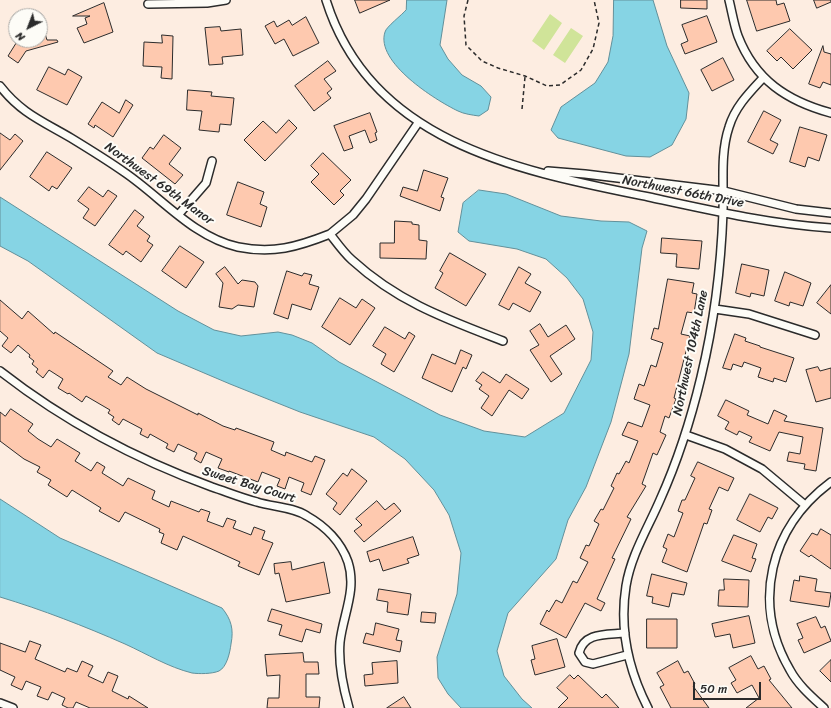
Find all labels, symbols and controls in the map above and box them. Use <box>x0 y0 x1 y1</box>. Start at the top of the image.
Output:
north arrow <box>8 8 48 48</box>
text: N <box>11 27 29 46</box>
street label: Northwest 69th Manor <box>101 139 217 229</box>
street label: Northwest 66th Drive <box>621 173 745 211</box>
street label: Northwest 104th Lane <box>670 289 712 417</box>
street label: Sweet Bay Court <box>200 463 298 507</box>
scale bar <box>695 674 763 700</box>
text: 50 m <box>700 678 727 700</box>

